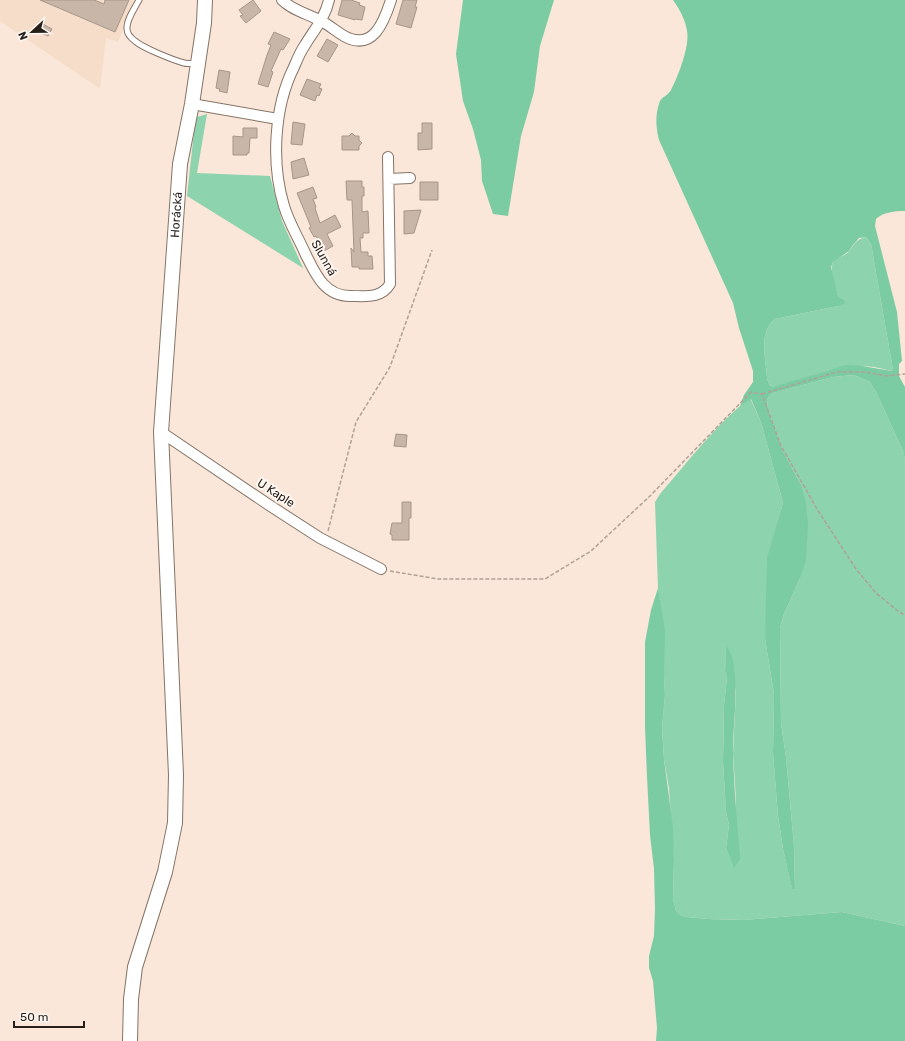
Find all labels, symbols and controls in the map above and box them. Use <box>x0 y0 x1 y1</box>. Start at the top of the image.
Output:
north arrow <box>12 12 52 52</box>
text: N <box>16 29 31 42</box>
street label: Horácká <box>168 191 185 238</box>
street label: Slunná <box>308 238 340 278</box>
street label: U Kaple <box>255 476 298 510</box>
scale bar <box>14 1003 84 1029</box>
text: 50 m <box>20 1010 48 1024</box>

